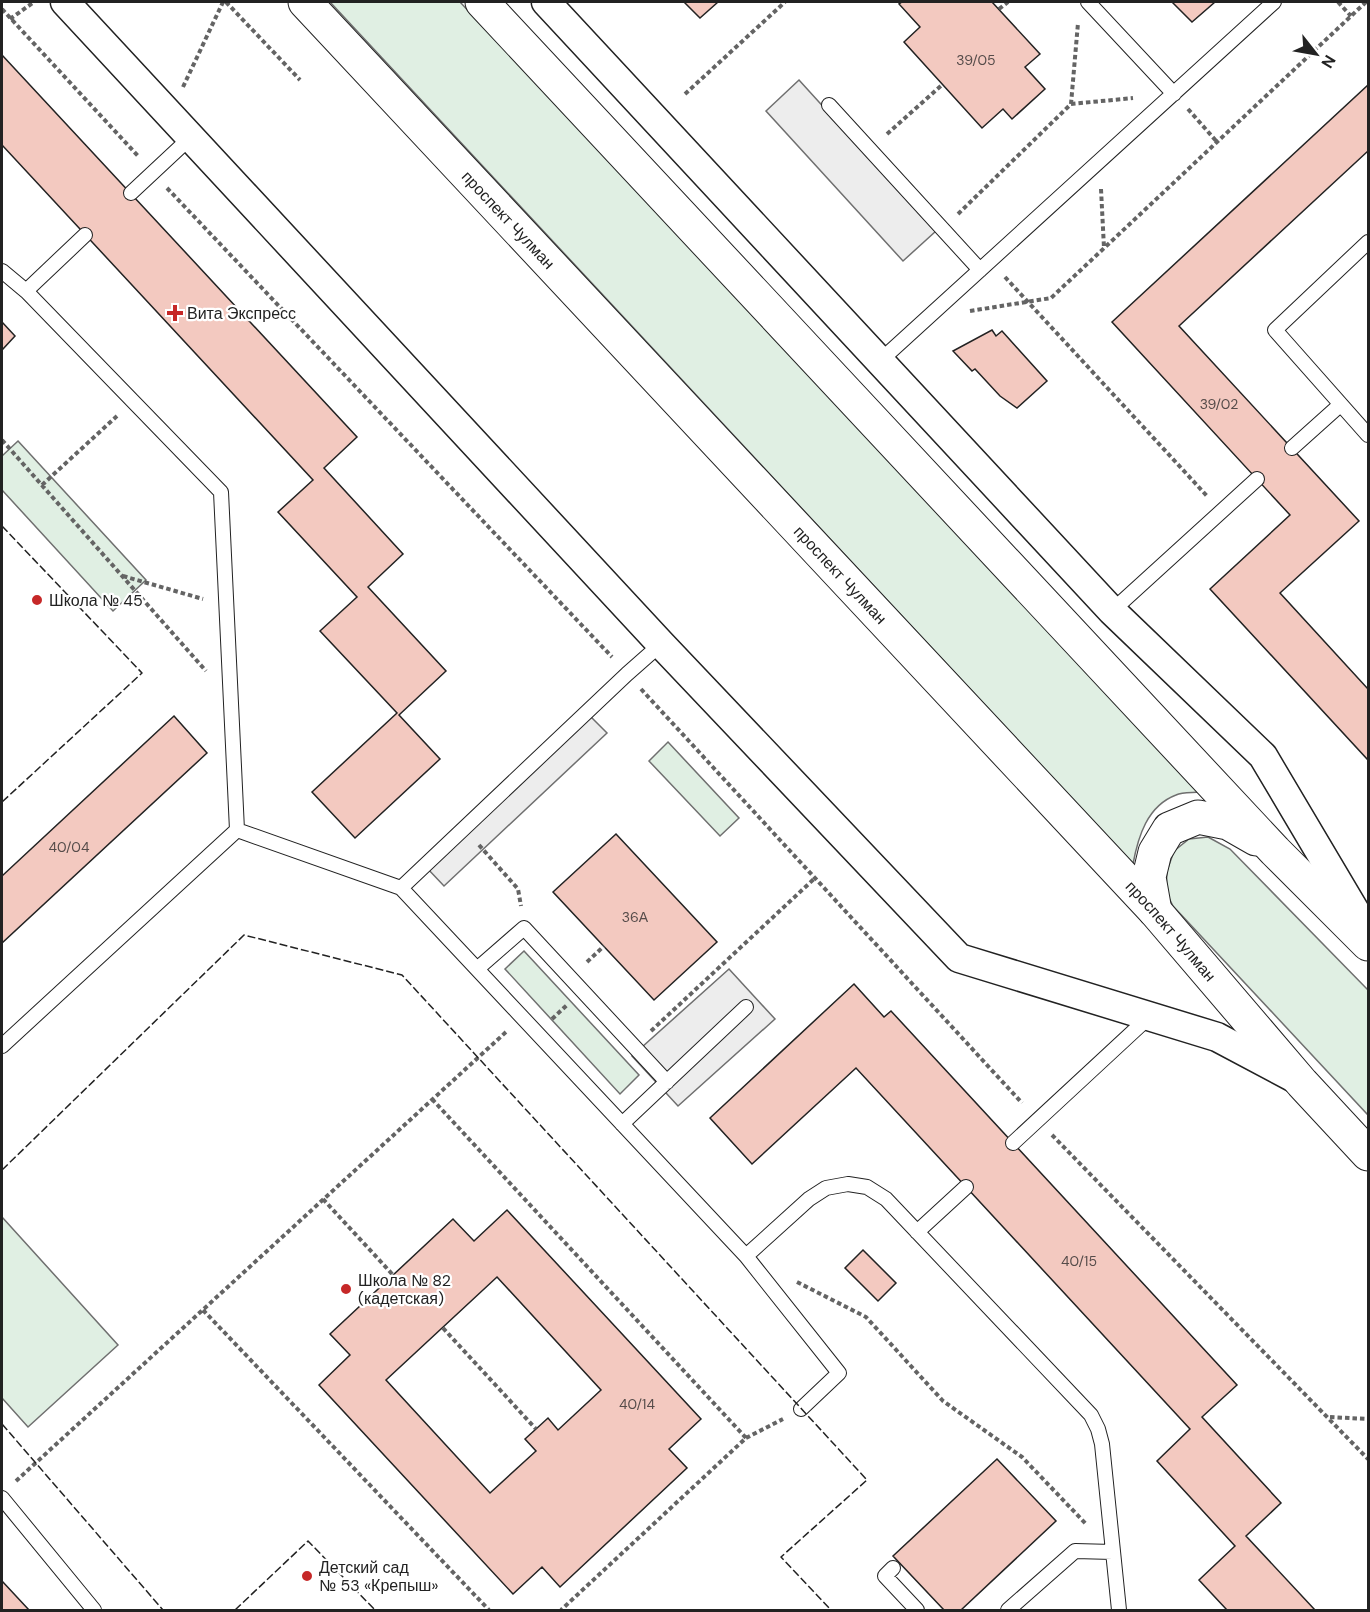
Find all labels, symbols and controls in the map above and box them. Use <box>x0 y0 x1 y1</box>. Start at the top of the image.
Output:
north arrow <box>1286 24 1346 84</box>
house number: 39/05 <box>956 51 996 69</box>
text: N <box>1316 51 1340 72</box>
street label: проспект Чулман <box>457 166 560 273</box>
place label: Вита Экспресс <box>187 303 296 324</box>
marker: Вита Экспресс <box>168 306 182 320</box>
house number: 39/02 <box>1200 395 1238 413</box>
street label: проспект Чулман <box>789 521 892 628</box>
place label: Школа № 45 <box>49 590 143 611</box>
marker: Школа № 45 <box>30 593 44 607</box>
house number: 40/04 <box>49 838 90 856</box>
street label: проспект Чулман <box>1121 876 1221 986</box>
house number: 36А <box>622 908 649 926</box>
house number: 40/15 <box>1061 1252 1097 1270</box>
place label: Школа № 82 (кадетская) <box>358 1270 451 1309</box>
marker: Школа № 82 (кадетская) <box>339 1282 353 1296</box>
house number: 40/14 <box>619 1395 655 1413</box>
place label: Детский сад № 53 «Крепыш» <box>319 1557 438 1596</box>
marker: Детский сад № 53 «Крепыш» <box>300 1569 314 1583</box>

